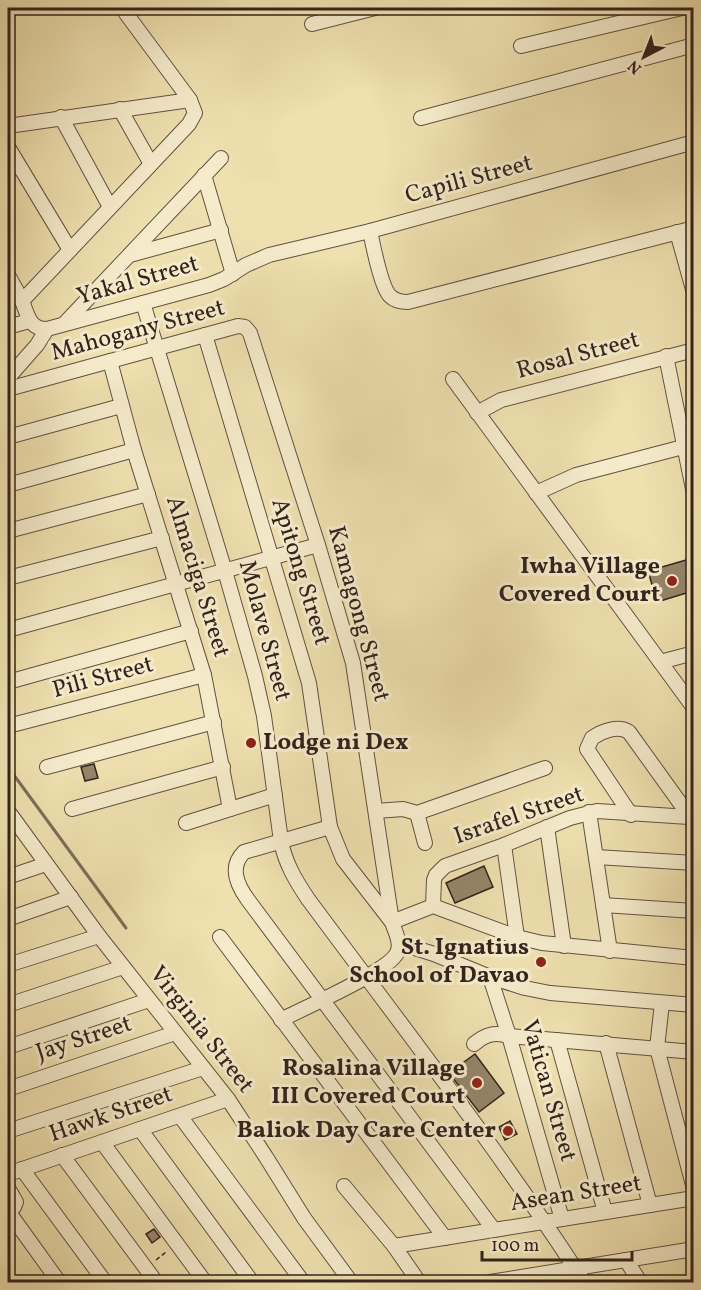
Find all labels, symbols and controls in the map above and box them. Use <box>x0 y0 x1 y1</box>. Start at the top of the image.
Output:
north arrow <box>614 27 674 87</box>
text: N <box>623 54 647 79</box>
street label: Capili Street <box>401 147 537 213</box>
street label: Yakal Street <box>73 247 203 315</box>
street label: Mahogany Street <box>47 291 229 371</box>
street label: Rosal Street <box>513 323 643 389</box>
street label: Almaciga Street <box>156 492 238 662</box>
street label: Apitong Street <box>261 494 339 650</box>
street label: Kamagong Street <box>318 522 398 706</box>
place label: Iwha Village Covered Court <box>499 550 660 612</box>
street label: Molave Street <box>229 557 299 705</box>
marker: Iwha Village Covered Court <box>665 574 679 588</box>
street label: Pili Street <box>49 648 157 708</box>
place label: Lodge ni Dex <box>263 726 409 760</box>
marker: Lodge ni Dex <box>244 736 258 750</box>
street label: Israfel Street <box>450 778 588 854</box>
place label: St. Ignatius School of Davao <box>349 931 529 993</box>
marker: St. Ignatius School of Davao <box>534 955 548 969</box>
street label: Virginia Street <box>140 959 262 1101</box>
street label: Jay Street <box>32 1008 136 1070</box>
street label: Vatican Street <box>512 1016 584 1166</box>
place label: Rosalina Village III Covered Court <box>271 1052 465 1114</box>
marker: Rosalina Village III Covered Court <box>470 1076 484 1090</box>
street label: Hawk Street <box>45 1078 177 1152</box>
place label: Baliok Day Care Center <box>237 1114 496 1148</box>
marker: Baliok Day Care Center <box>501 1124 515 1138</box>
street label: Asean Street <box>508 1167 644 1221</box>
scale bar <box>482 1224 632 1262</box>
text: 100 m <box>491 1234 540 1259</box>

